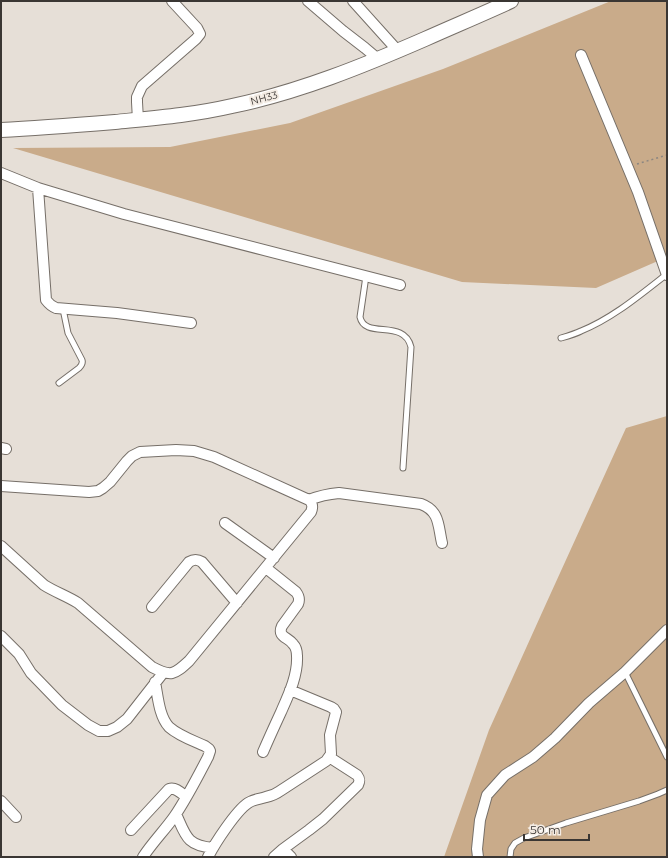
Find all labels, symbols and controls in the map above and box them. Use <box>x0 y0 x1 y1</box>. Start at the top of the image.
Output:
street label: NH33 <box>249 88 279 108</box>
scale bar <box>524 816 589 842</box>
text: 50 m <box>530 822 561 837</box>

